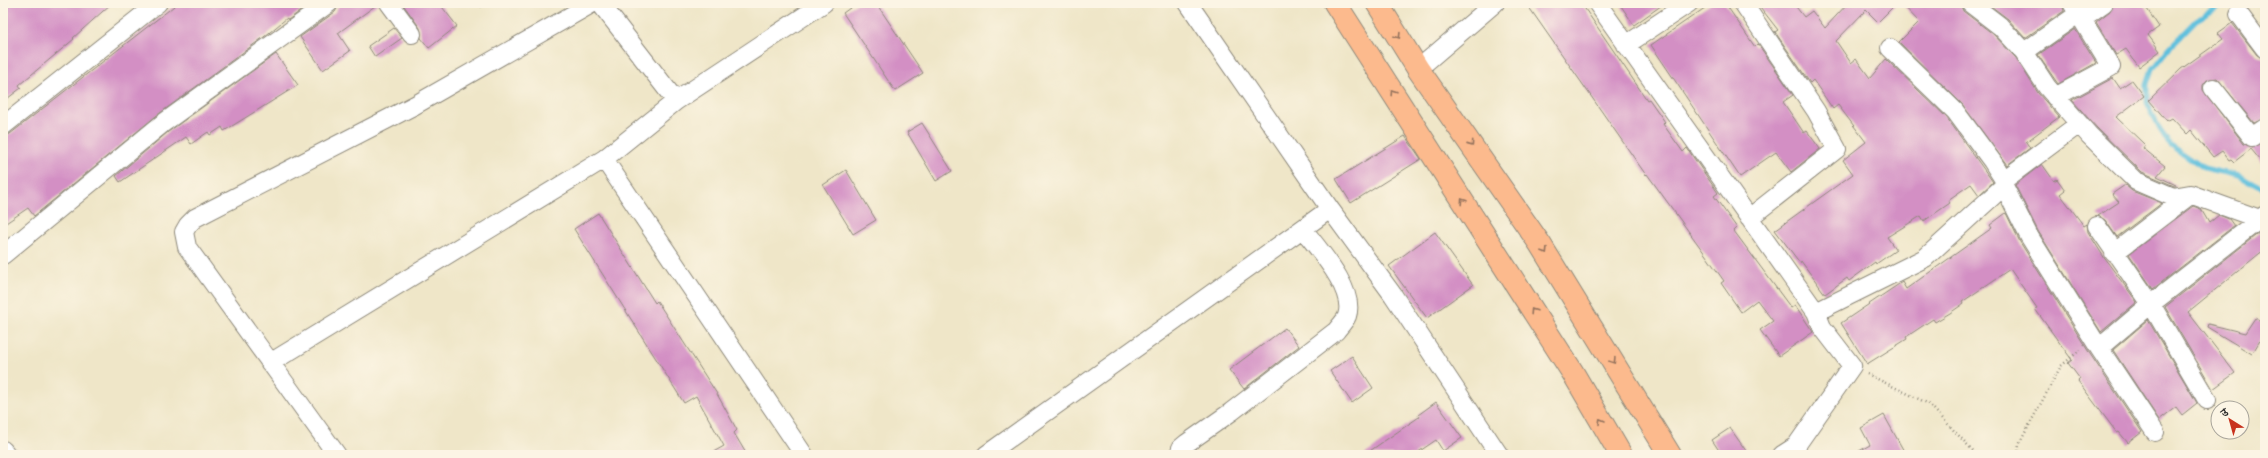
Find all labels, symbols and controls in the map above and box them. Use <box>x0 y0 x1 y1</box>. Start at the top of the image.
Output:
one-way arrow <box>1393 32 1401 39</box>
one-way arrow <box>1390 89 1397 96</box>
one-way arrow <box>1466 139 1473 146</box>
one-way arrow <box>1460 198 1467 205</box>
one-way arrow <box>1540 247 1547 254</box>
one-way arrow <box>1530 308 1537 315</box>
one-way arrow <box>1608 357 1615 364</box>
north arrow <box>2210 400 2250 440</box>
text: उ <box>2217 405 2233 422</box>
one-way arrow <box>1598 418 1606 425</box>

